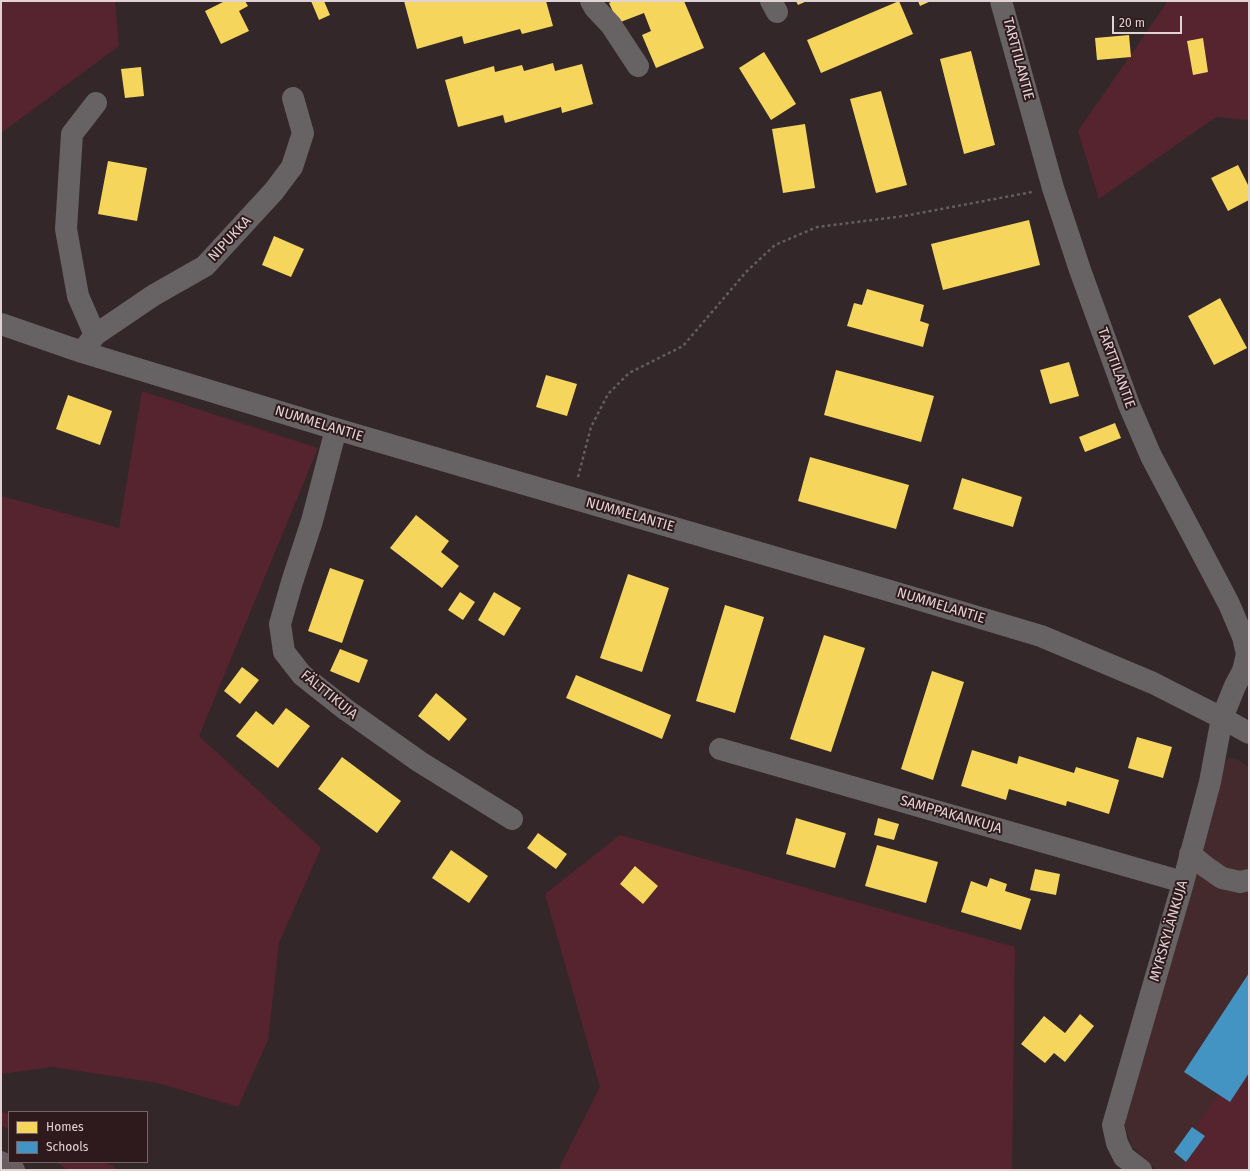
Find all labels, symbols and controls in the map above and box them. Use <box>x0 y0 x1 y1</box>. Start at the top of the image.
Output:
scale bar <box>1114 8 1184 34</box>
street label: TARTTILANTIE <box>999 16 1037 102</box>
text: 20 m <box>1119 16 1145 30</box>
street label: NIPUKKA <box>205 213 255 265</box>
street label: TARTTILANTIE <box>1094 325 1138 411</box>
street label: NUMMELANTIE <box>273 403 365 445</box>
street label: NUMMELANTIE <box>584 494 676 536</box>
street label: NUMMELANTIE <box>895 585 987 627</box>
street label: FÄLTTIKUJA <box>297 667 361 723</box>
street label: SAMPPAKANKUJA <box>898 792 1004 838</box>
street label: MYRSKYLÄNKUJA <box>1147 878 1191 984</box>
legend <box>8 1111 148 1163</box>
text: Homes <box>46 1120 84 1134</box>
text: Schools <box>46 1140 88 1154</box>

